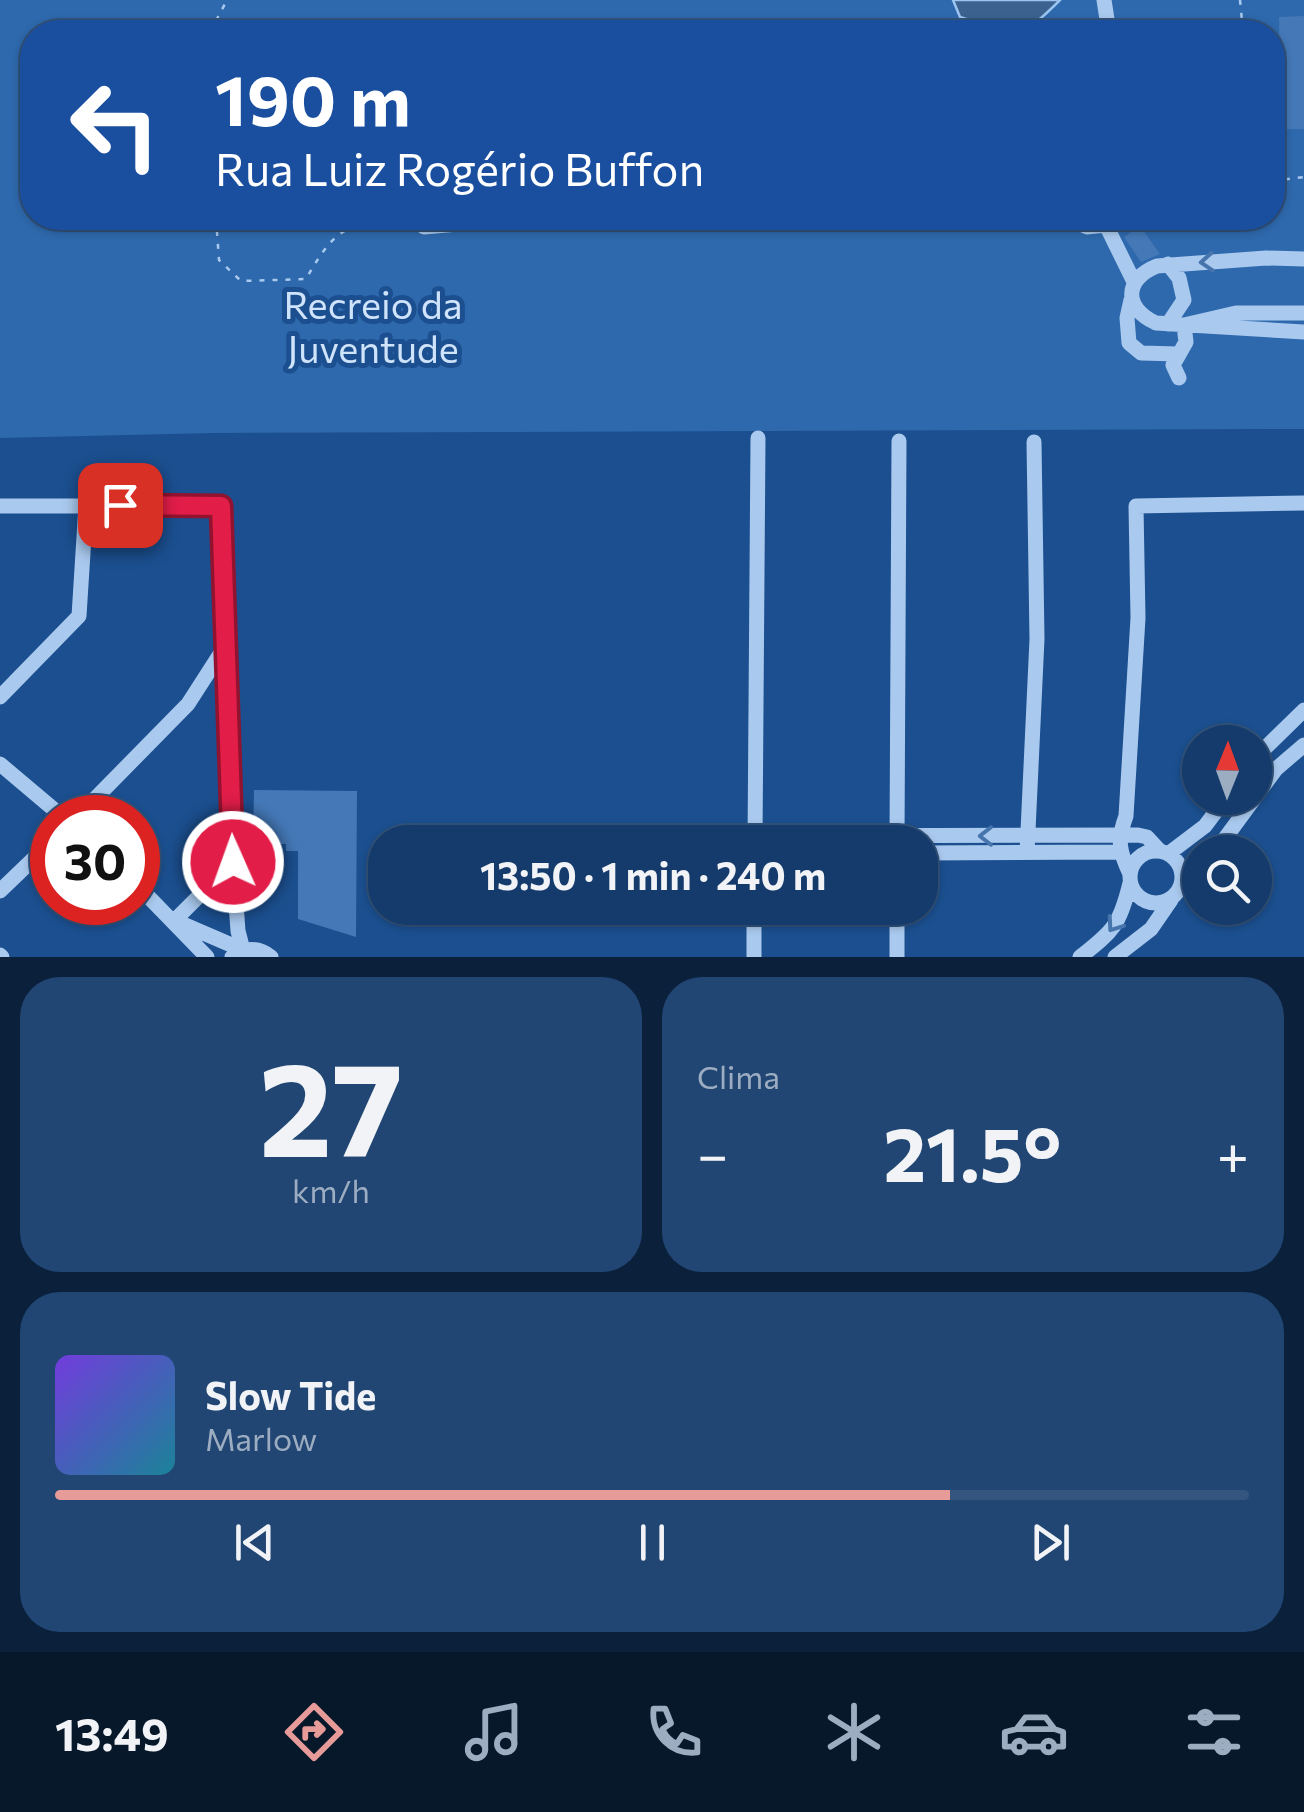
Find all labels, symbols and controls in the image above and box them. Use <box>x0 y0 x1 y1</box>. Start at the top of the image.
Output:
text: 190 m <box>215 55 411 140</box>
icon: left <box>50 60 180 190</box>
text: Rua Luiz Rogério Buffon <box>215 140 704 195</box>
one-way arrow <box>1198 250 1214 272</box>
park label: Recreio da Juventude <box>283 280 463 371</box>
pin <box>78 463 163 548</box>
icon: arrive <box>93 478 148 533</box>
north arrow <box>1182 725 1272 815</box>
map controls <box>1182 725 1272 925</box>
speed limit sign: 30 <box>30 795 160 925</box>
position arrow <box>181 810 285 914</box>
one-way arrow <box>978 825 994 847</box>
button: search <box>1182 835 1272 925</box>
text: 13:50 · 1 min · 240 m <box>480 851 826 898</box>
one-way arrow <box>1107 914 1126 932</box>
text: 27 <box>259 1025 403 1184</box>
text: Clima <box>697 1056 780 1096</box>
text: 21.5° <box>883 1106 1062 1197</box>
text: − <box>697 1119 728 1186</box>
text: + <box>1217 1119 1249 1186</box>
text: km/h <box>292 1170 370 1210</box>
text: Slow Tide <box>205 1371 376 1418</box>
text: Marlow <box>205 1418 317 1458</box>
icon: previous <box>227 1515 282 1570</box>
icon: pause <box>625 1515 680 1570</box>
icon: next <box>1023 1515 1078 1570</box>
icon: directions <box>279 1697 349 1767</box>
icon: music <box>459 1697 529 1767</box>
icon: phone <box>639 1697 709 1767</box>
icon: climate <box>819 1697 889 1767</box>
icon: car <box>999 1697 1069 1767</box>
icon: filters <box>1179 1697 1249 1767</box>
text: 13:49 <box>55 1705 169 1760</box>

